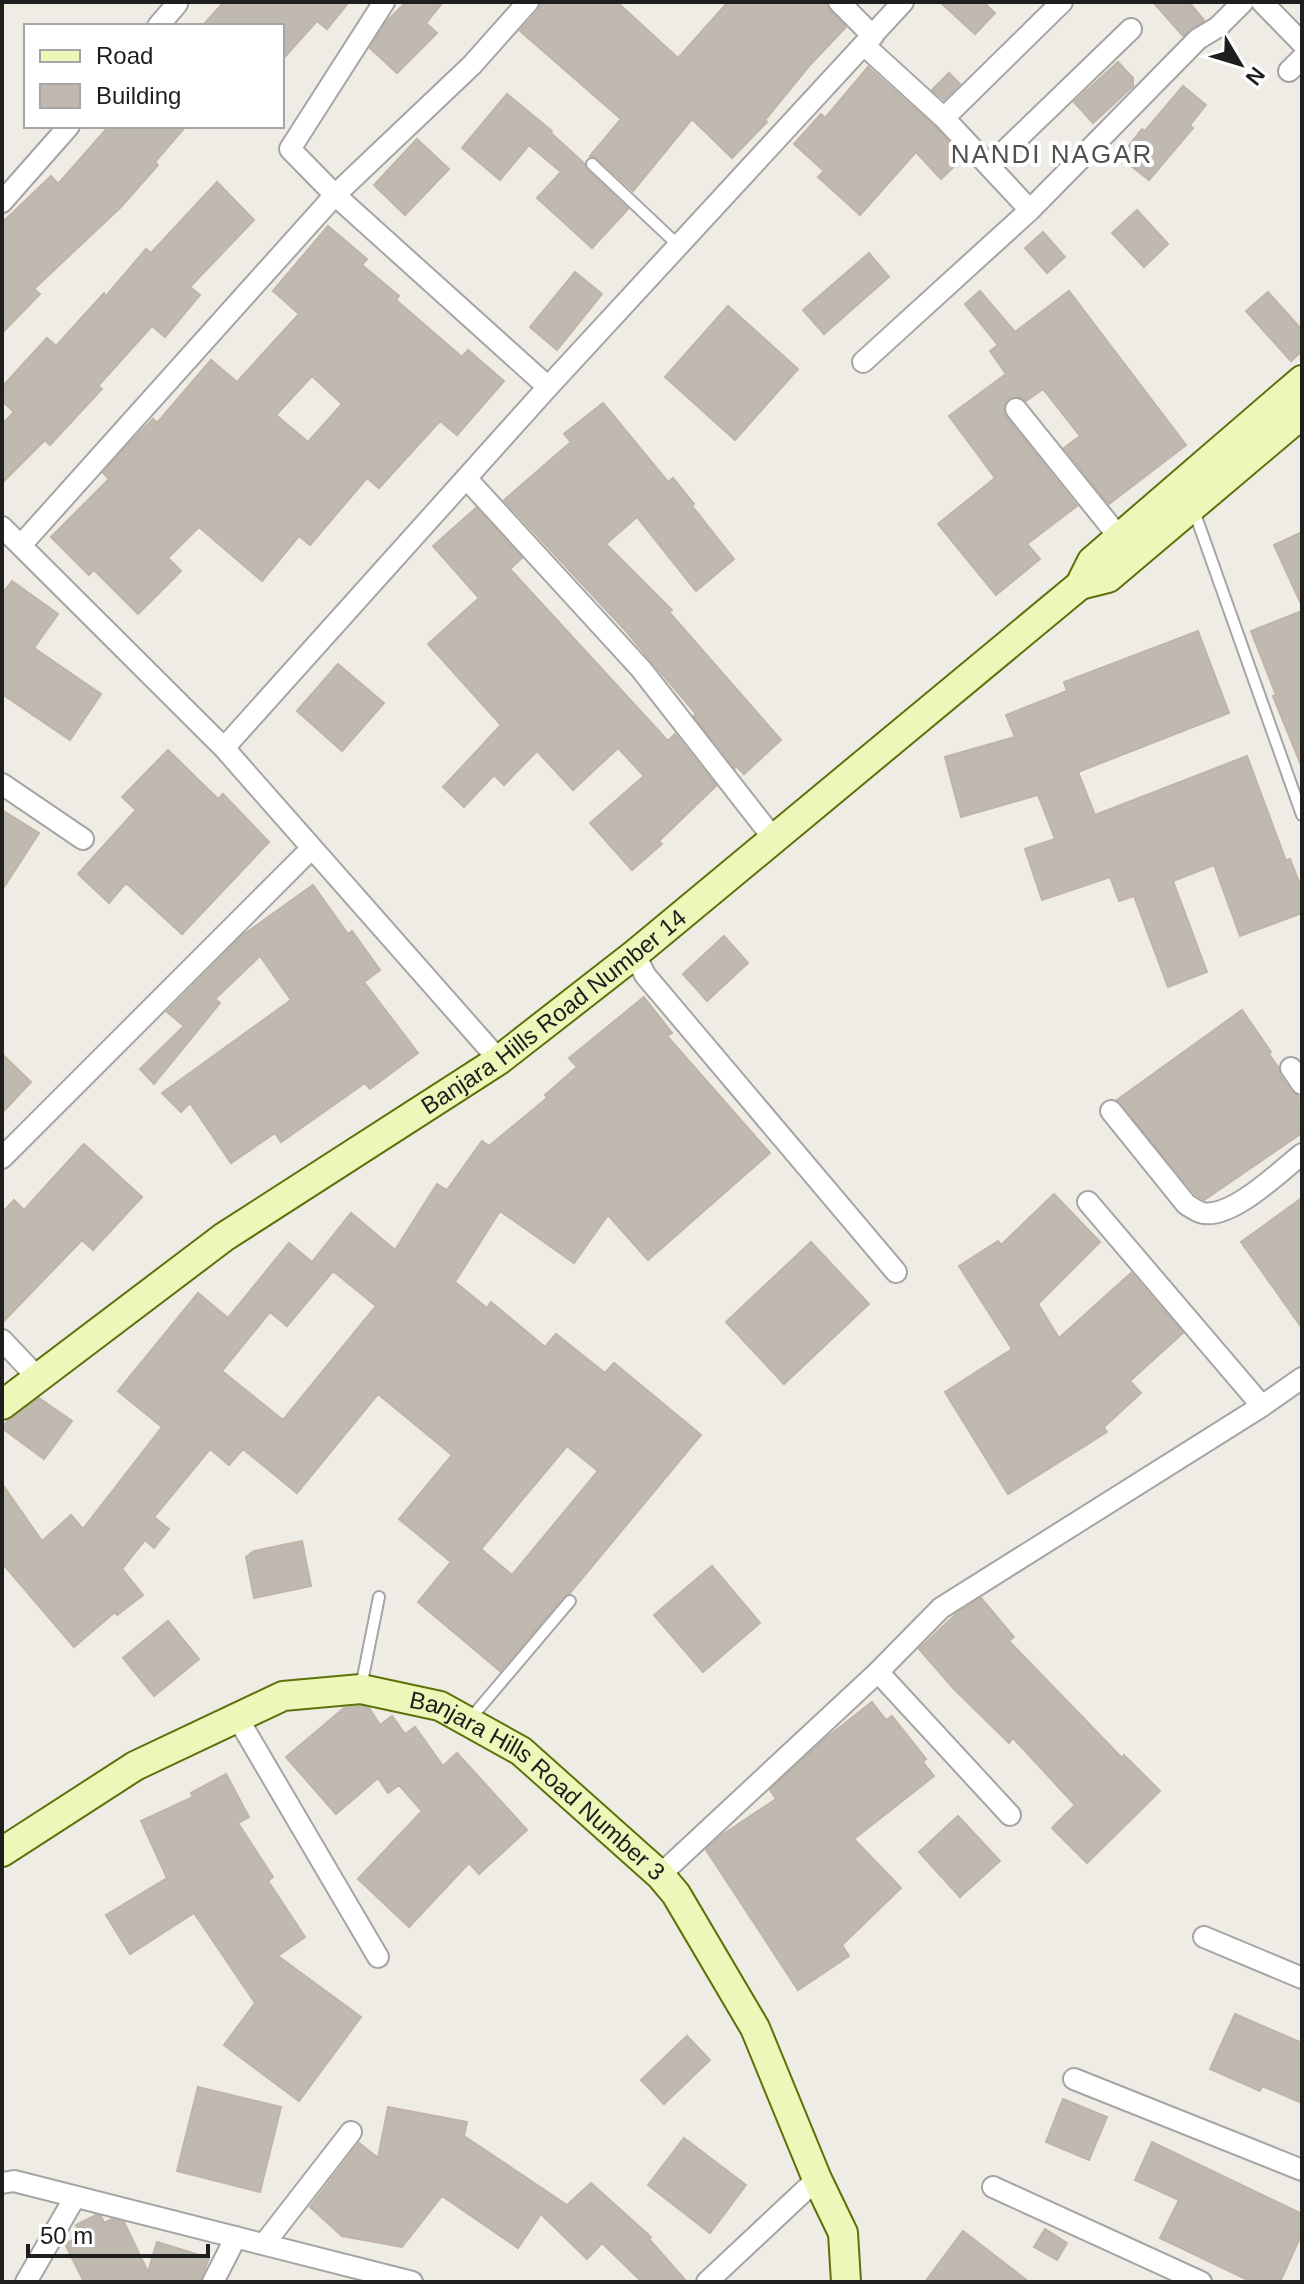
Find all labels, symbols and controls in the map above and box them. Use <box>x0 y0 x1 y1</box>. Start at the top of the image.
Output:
legend <box>24 24 284 128</box>
north arrow <box>1200 24 1280 104</box>
text: Road <box>96 42 153 69</box>
text: N <box>1241 62 1270 90</box>
text: Building <box>96 82 181 109</box>
district label: NANDI NAGAR <box>951 139 1153 169</box>
street label: Banjara Hills Road Number 14 <box>416 903 691 1119</box>
street label: Banjara Hills Road Number 3 <box>407 1686 670 1886</box>
scale bar <box>28 2208 208 2258</box>
text: 50 m <box>40 2222 93 2249</box>

